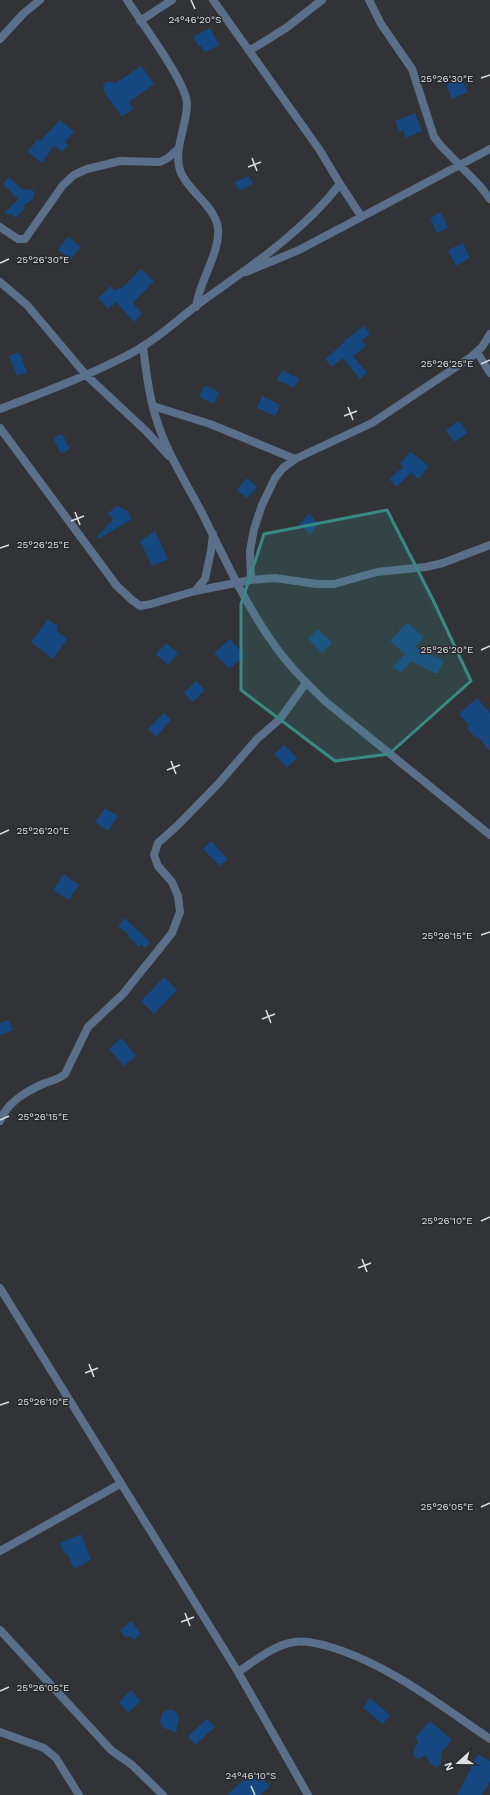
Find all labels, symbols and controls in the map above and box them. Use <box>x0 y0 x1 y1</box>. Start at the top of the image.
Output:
text: 24°46'20"S <box>168 14 222 25</box>
text: 25°26'30"E <box>421 73 473 84</box>
text: 25°26'30"E <box>17 254 69 265</box>
text: 25°26'25"E <box>421 358 473 369</box>
text: 25°26'25"E <box>17 539 69 550</box>
text: 25°26'20"E <box>421 644 473 655</box>
text: 25°26'20"E <box>17 825 69 836</box>
text: 25°26'15"E <box>422 930 472 941</box>
text: 25°26'15"E <box>18 1111 68 1122</box>
text: 25°26'10"E <box>421 1215 473 1226</box>
text: 25°26'10"E <box>17 1396 69 1407</box>
text: 25°26'05"E <box>421 1501 473 1512</box>
text: 25°26'05"E <box>17 1682 69 1693</box>
north arrow <box>438 1743 478 1783</box>
text: N <box>442 1760 457 1773</box>
text: 24°46'10"S <box>225 1770 277 1781</box>

